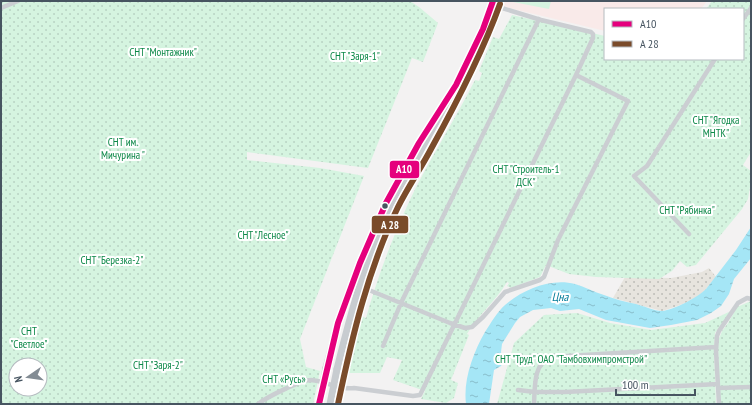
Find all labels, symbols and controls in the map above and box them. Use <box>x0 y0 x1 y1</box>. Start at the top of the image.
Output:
legend <box>604 8 744 60</box>
text: А10 <box>640 16 656 31</box>
text: А 28 <box>640 36 659 51</box>
park label: СНТ "Монтажник" <box>129 45 197 59</box>
park label: СНТ "Заря-1" <box>330 49 380 63</box>
park label: СНТ "Ягодка МНТК" <box>693 113 739 140</box>
park label: СНТ им. Мичурина " <box>101 135 145 162</box>
line badge: А10 <box>389 160 420 179</box>
text: А10 <box>395 162 412 176</box>
park label: СНТ "Строитель-1 ДСК" <box>493 162 559 189</box>
unlabelled marker <box>380 201 390 211</box>
park label: СНТ "Рябинка" <box>659 203 715 217</box>
line badge: А 28 <box>371 215 409 234</box>
text: А 28 <box>380 218 399 232</box>
park label: СНТ "Лесное" <box>237 228 289 242</box>
park label: СНТ "Березка-2" <box>81 253 143 267</box>
water label: Цна <box>552 289 570 304</box>
park label: СНТ "Светлое" <box>11 324 47 351</box>
park label: СНТ "Труд" ОАО "Тамбовхимпромстрой" <box>495 352 647 366</box>
north arrow <box>8 357 48 397</box>
park label: СНТ "Заря-2" <box>133 358 183 372</box>
scale bar <box>616 371 695 397</box>
park label: СНТ «Русь» <box>262 372 306 386</box>
text: N <box>11 375 26 384</box>
text: 100 m <box>622 377 649 392</box>

